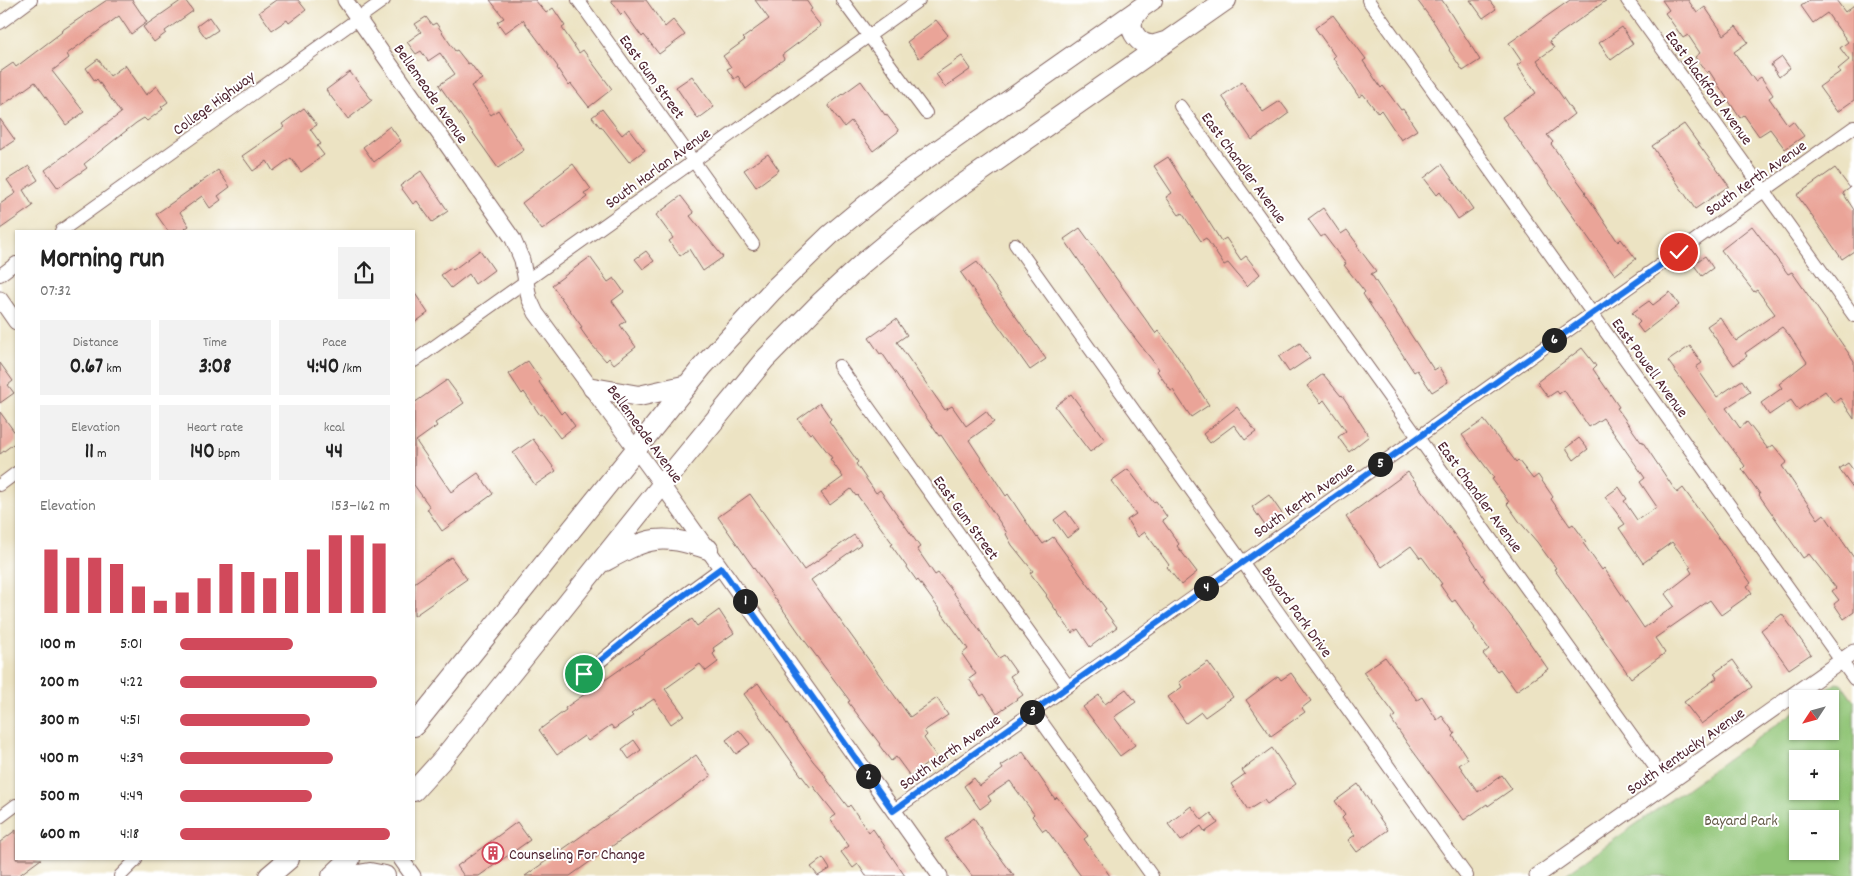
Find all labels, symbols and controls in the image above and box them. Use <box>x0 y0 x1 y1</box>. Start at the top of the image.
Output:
street label: East Blackford Avenue <box>1659 26 1757 150</box>
street label: East Gum Street <box>612 30 690 125</box>
street label: Bellemeade Avenue <box>387 40 473 149</box>
street label: College Highway <box>168 66 261 142</box>
street label: East Chandler Avenue <box>1195 108 1291 229</box>
street label: South Harlan Avenue <box>601 123 716 215</box>
street label: South Kerth Avenue <box>1701 135 1812 223</box>
pin <box>1658 231 1700 273</box>
icon: check <box>1665 238 1693 266</box>
text: Morning run <box>40 241 164 281</box>
button: share <box>338 247 390 299</box>
text: 07:32 <box>40 280 72 303</box>
street label: East Powell Avenue <box>1605 314 1693 423</box>
pin: 6 <box>1542 328 1566 352</box>
text: 6 <box>1551 330 1558 350</box>
text: Distance <box>73 333 119 353</box>
text: Time <box>203 333 227 353</box>
text: Pace <box>322 333 347 353</box>
text: 0.67 <box>70 353 103 383</box>
text: 3:08 <box>199 353 231 383</box>
text: 4:40 <box>307 353 339 383</box>
text: km <box>103 359 122 379</box>
text: /km <box>339 359 362 379</box>
street label: Bellemeade Avenue <box>600 380 688 488</box>
text: Elevation <box>71 418 120 438</box>
text: Heart rate <box>187 418 243 438</box>
text: kcal <box>324 418 345 438</box>
street label: East Chandler Avenue <box>1431 437 1527 558</box>
text: 11 <box>85 438 94 468</box>
text: 140 <box>190 438 215 468</box>
text: 44 <box>326 438 343 468</box>
text: m <box>94 444 107 464</box>
text: bpm <box>215 444 240 464</box>
pin: 5 <box>1368 452 1392 476</box>
text: 5 <box>1377 454 1384 474</box>
street label: South Kerth Avenue <box>1249 457 1360 545</box>
street label: East Gum Street <box>926 471 1004 566</box>
text: Elevation <box>40 495 96 518</box>
text: 153–162 m <box>331 495 390 518</box>
street label: Bayard Park Drive <box>1255 562 1337 663</box>
pin: 4 <box>1194 576 1218 600</box>
text: 4 <box>1204 578 1209 598</box>
pin: 1 <box>732 588 758 614</box>
text: 1 <box>744 591 747 611</box>
text: 100 m <box>40 633 76 656</box>
text: 5:01 <box>120 633 142 656</box>
pin <box>563 653 605 695</box>
icon: arrive <box>570 660 598 688</box>
text: 200 m <box>40 671 79 694</box>
text: 4:22 <box>120 671 143 694</box>
north arrow <box>1789 690 1839 740</box>
map controls <box>1789 690 1839 860</box>
pin: 3 <box>1020 700 1044 724</box>
text: 3 <box>1029 702 1036 722</box>
street label: South Kentucky Avenue <box>1623 703 1750 801</box>
text: 300 m <box>40 709 79 732</box>
text: 4:51 <box>120 709 140 732</box>
street label: South Kerth Avenue <box>895 709 1006 797</box>
text: 400 m <box>40 747 79 770</box>
text: 4:39 <box>120 747 144 770</box>
button: + <box>1789 750 1839 800</box>
pin: 2 <box>856 764 880 788</box>
text: 2 <box>865 766 872 786</box>
text: 500 m <box>40 785 80 808</box>
text: 4:49 <box>120 785 143 808</box>
park label: Bayard Park <box>1704 810 1778 833</box>
button: − <box>1789 810 1839 860</box>
text: 600 m <box>40 823 80 846</box>
text: 4:18 <box>120 823 139 846</box>
building icon: Counseling For Change <box>481 841 505 865</box>
place label: Counseling For Change <box>509 844 645 867</box>

